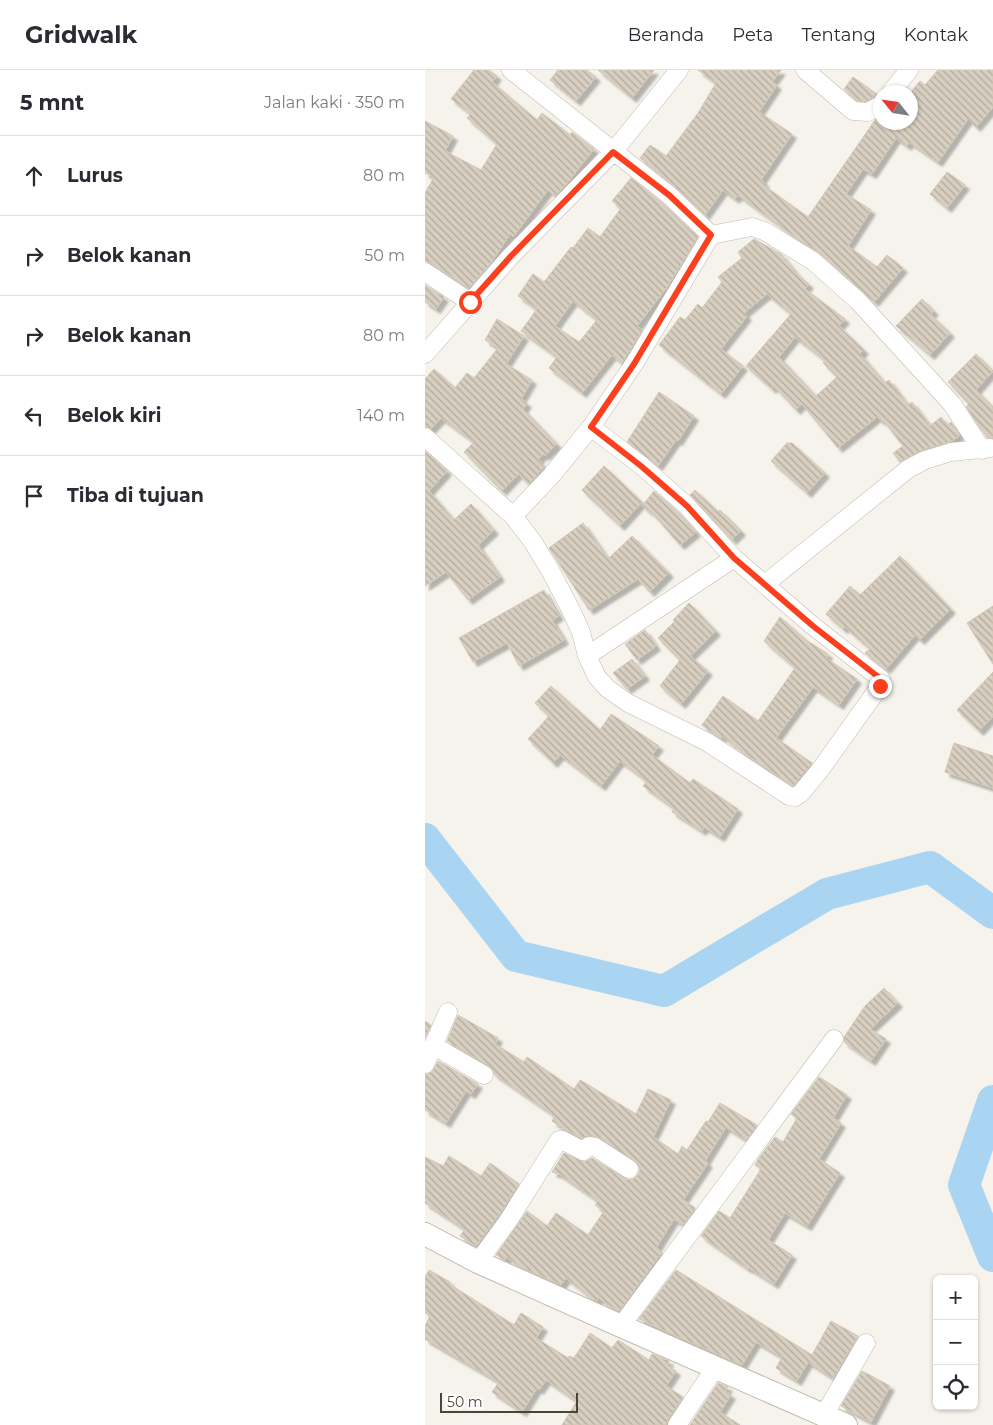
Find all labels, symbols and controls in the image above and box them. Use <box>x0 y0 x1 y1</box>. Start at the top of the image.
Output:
text: Gridwalk <box>25 20 137 49</box>
text: Beranda <box>628 24 704 46</box>
text: Peta <box>732 24 773 46</box>
text: Tentang <box>801 24 876 46</box>
text: Kontak <box>904 24 968 46</box>
north arrow <box>873 85 918 130</box>
text: 5 mnt <box>20 90 84 115</box>
text: Jalan kaki · 350 m <box>264 93 405 112</box>
icon: ahead <box>20 162 48 190</box>
text: Lurus <box>67 164 123 187</box>
text: 80 m <box>363 166 405 185</box>
icon: right <box>20 242 48 270</box>
text: Belok kanan <box>67 244 191 267</box>
text: 50 m <box>364 246 405 265</box>
route start <box>459 291 482 314</box>
icon: right <box>20 322 48 350</box>
text: Belok kanan <box>67 324 191 347</box>
text: 80 m <box>363 326 405 345</box>
icon: left <box>20 402 48 430</box>
text: Belok kiri <box>67 404 162 427</box>
text: 140 m <box>357 406 405 425</box>
icon: arrive <box>20 482 48 510</box>
text: Tiba di tujuan <box>67 484 204 507</box>
route end <box>869 675 892 698</box>
map controls <box>933 1275 978 1410</box>
button: + <box>933 1275 978 1320</box>
button: − <box>933 1320 978 1365</box>
button: locate <box>933 1365 978 1410</box>
scale bar <box>440 1390 577 1413</box>
text: 50 m <box>447 1393 483 1411</box>

